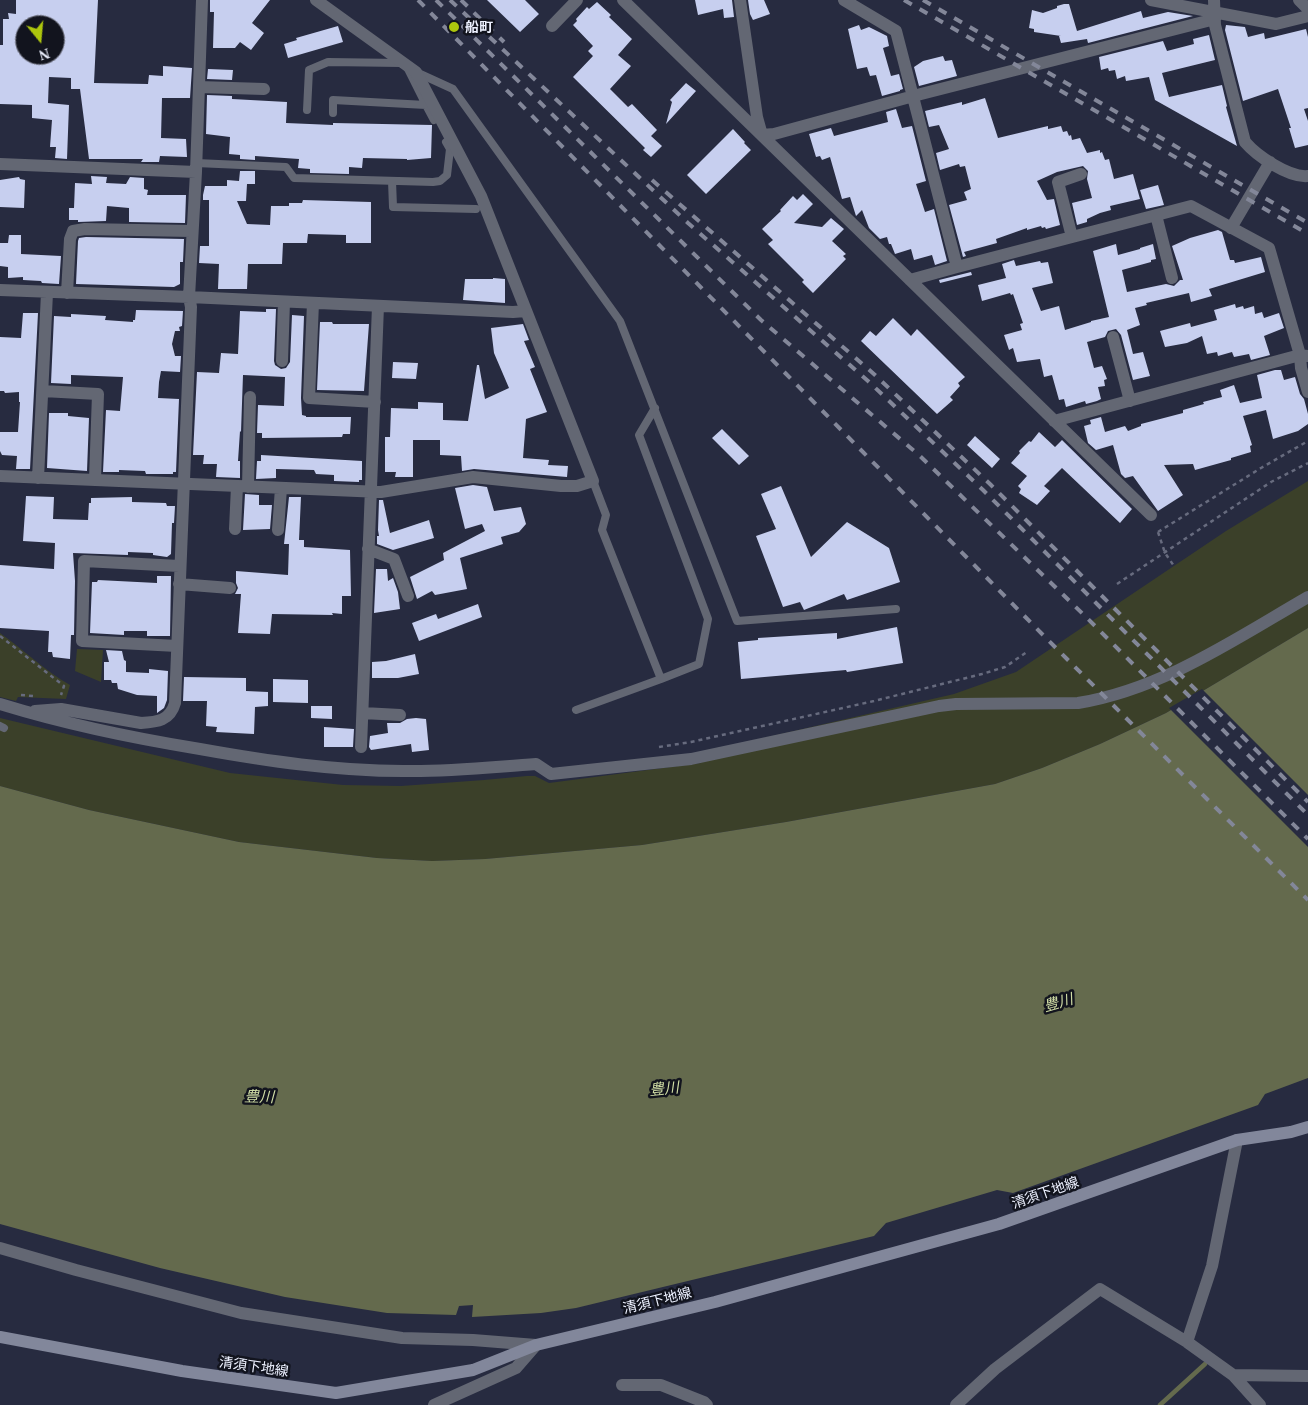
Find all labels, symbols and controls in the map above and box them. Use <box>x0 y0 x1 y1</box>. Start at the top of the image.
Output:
north arrow <box>15 15 65 65</box>
place label: 船町 <box>465 19 493 35</box>
marker: 船町 <box>447 20 461 34</box>
text: N <box>37 45 51 63</box>
water label: 豊川 <box>1041 989 1075 1015</box>
water label: 豊川 <box>648 1077 680 1099</box>
water label: 豊川 <box>244 1087 274 1105</box>
street label: 清須下地線 <box>1009 1173 1081 1211</box>
street label: 清須下地線 <box>621 1283 693 1317</box>
street label: 清須下地線 <box>218 1353 290 1379</box>

